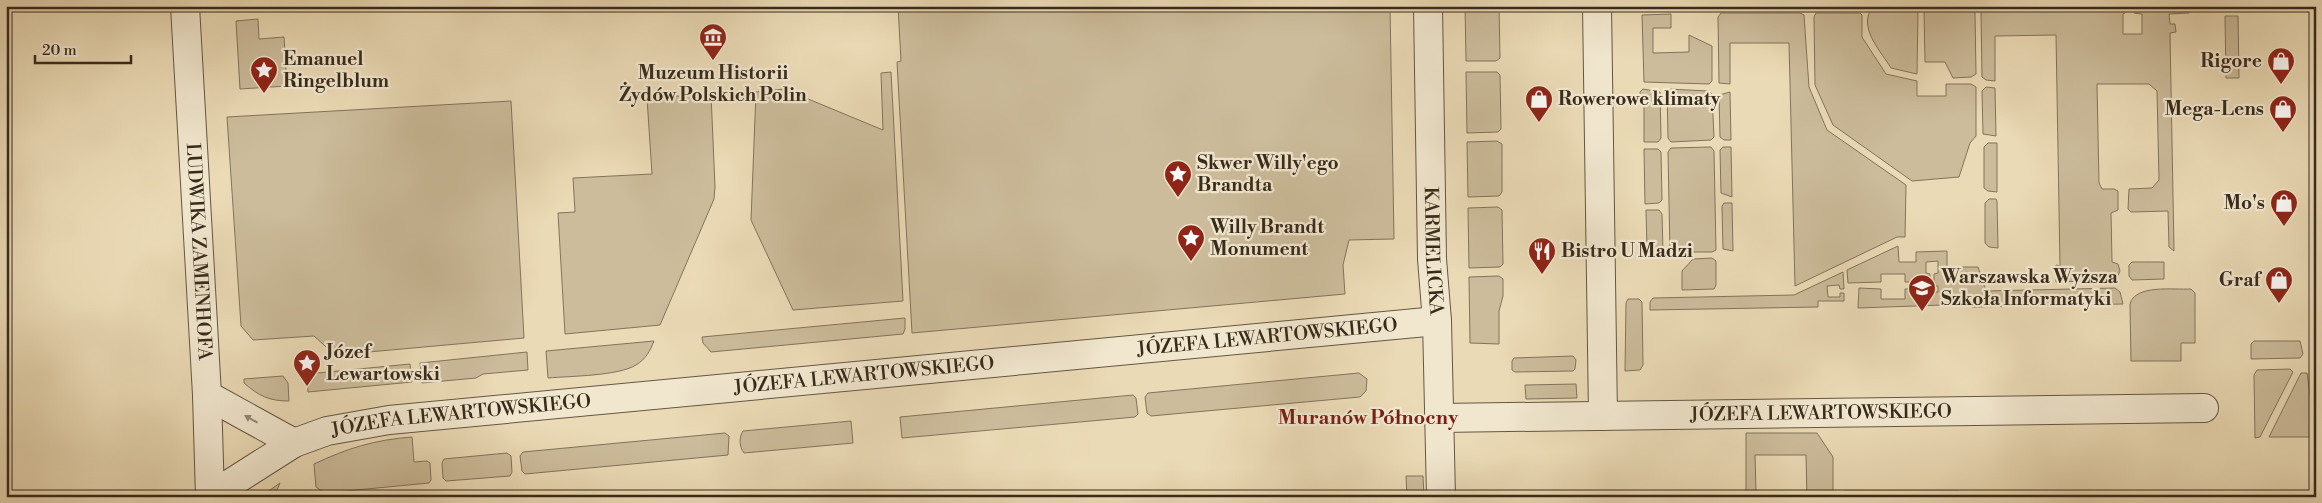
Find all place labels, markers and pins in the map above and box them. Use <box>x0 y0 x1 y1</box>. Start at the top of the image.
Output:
museum icon: Muzeum Historii Żydów Polskich Polin <box>698 22 728 61</box>
shop icon: Rigore <box>2266 46 2296 85</box>
place label: Emanuel Ringelblum <box>283 47 389 93</box>
place label: Rigore <box>2200 49 2262 73</box>
place icon: Emanuel Ringelblum <box>249 55 279 94</box>
place label: Muzeum Historii Żydów Polskich Polin <box>619 61 807 107</box>
shop icon: Rowerowe klimaty <box>1524 84 1554 123</box>
place label: Rowerowe klimaty <box>1558 87 1721 111</box>
shop icon: Mega-Lens <box>2268 94 2298 133</box>
place label: Mega-Lens <box>2164 97 2264 121</box>
place label: Skwer Willy'ego Brandta <box>1197 151 1339 197</box>
place icon: Skwer Willy'ego Brandta <box>1163 159 1193 198</box>
shop icon: Mo's <box>2269 188 2299 227</box>
place label: Mo's <box>2223 191 2265 215</box>
place label: Willy Brandt Monument <box>1209 215 1324 261</box>
place icon: Willy Brandt Monument <box>1176 223 1206 262</box>
restaurant icon: Bistro U Madzi <box>1527 236 1557 275</box>
place label: Bistro U Madzi <box>1561 239 1693 263</box>
place label: Warszawska Wyższa Szkoła Informatyki <box>1940 265 2119 311</box>
shop icon: Graf <box>2264 265 2294 304</box>
place label: Graf <box>2219 268 2262 292</box>
school or university icon: Warszawska Wyższa Szkoła Informatyki <box>1907 273 1937 312</box>
place label: Józef Lewartowski <box>323 340 440 386</box>
place icon: Józef Lewartowski <box>292 348 322 387</box>

